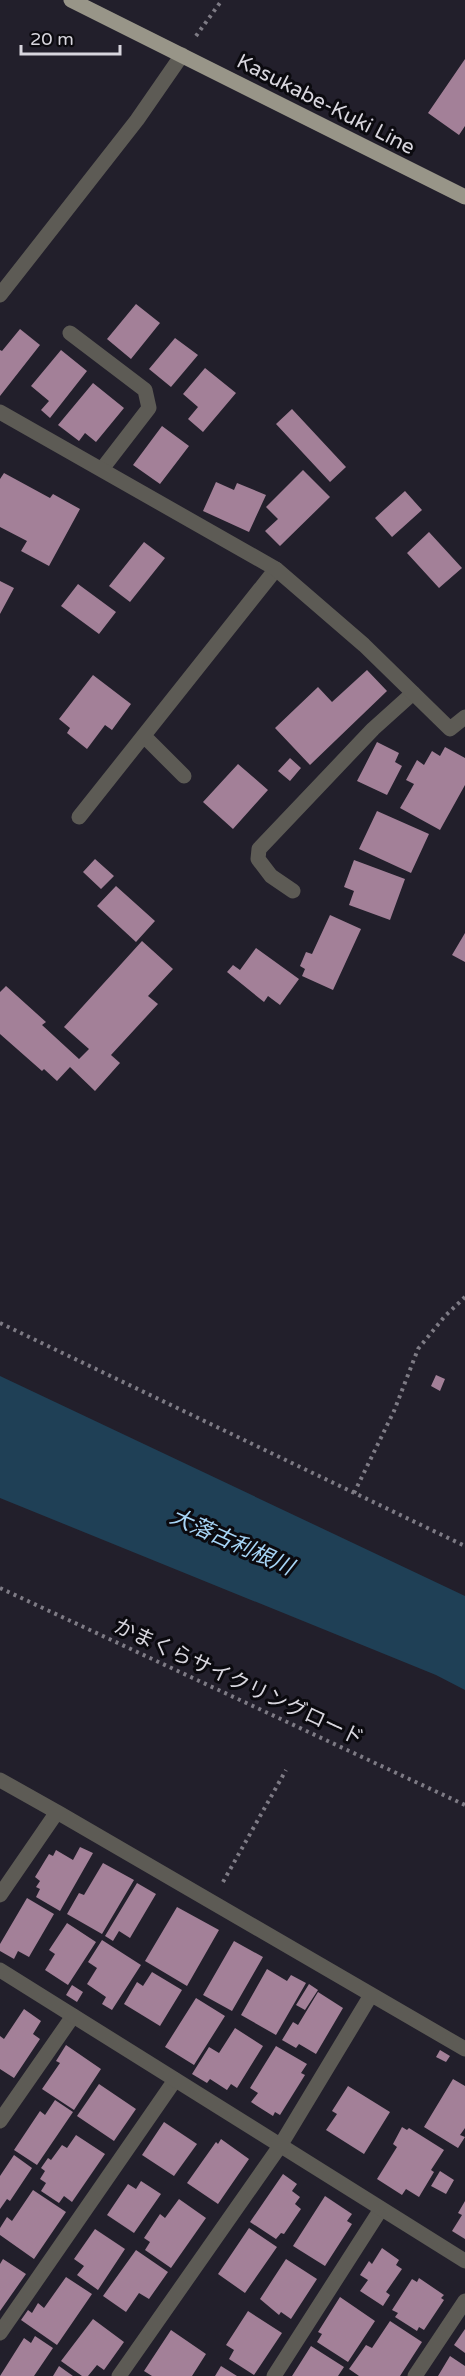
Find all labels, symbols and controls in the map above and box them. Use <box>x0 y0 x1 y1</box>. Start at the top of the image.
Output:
scale bar <box>21 18 120 56</box>
text: 20 m <box>30 28 74 50</box>
street label: Kasukabe-Kuki Line <box>233 49 419 160</box>
water label: 大落古利根川 <box>166 1503 299 1581</box>
street label: かまくらサイクリングロード <box>110 1614 368 1751</box>

